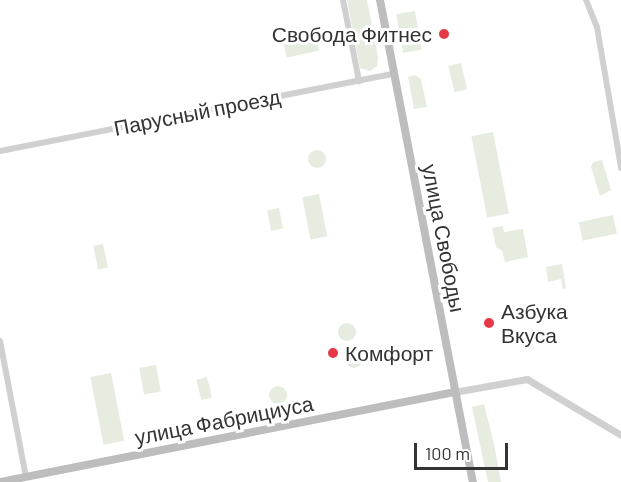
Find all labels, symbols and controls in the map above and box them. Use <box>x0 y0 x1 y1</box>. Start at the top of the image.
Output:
place label: Свобода Фитнес <box>272 21 432 47</box>
marker: Свобода Фитнес <box>437 27 451 41</box>
street label: Парусный проезд <box>112 84 282 140</box>
street label: улица Свободы <box>417 162 471 314</box>
place label: Азбука Вкуса <box>501 298 568 348</box>
marker: Азбука Вкуса <box>482 316 496 330</box>
place label: Комфорт <box>345 340 433 366</box>
marker: Комфорт <box>326 346 340 360</box>
street label: улица Фабрициуса <box>133 390 315 450</box>
scale bar <box>417 431 512 469</box>
text: 100 m <box>425 442 470 464</box>

